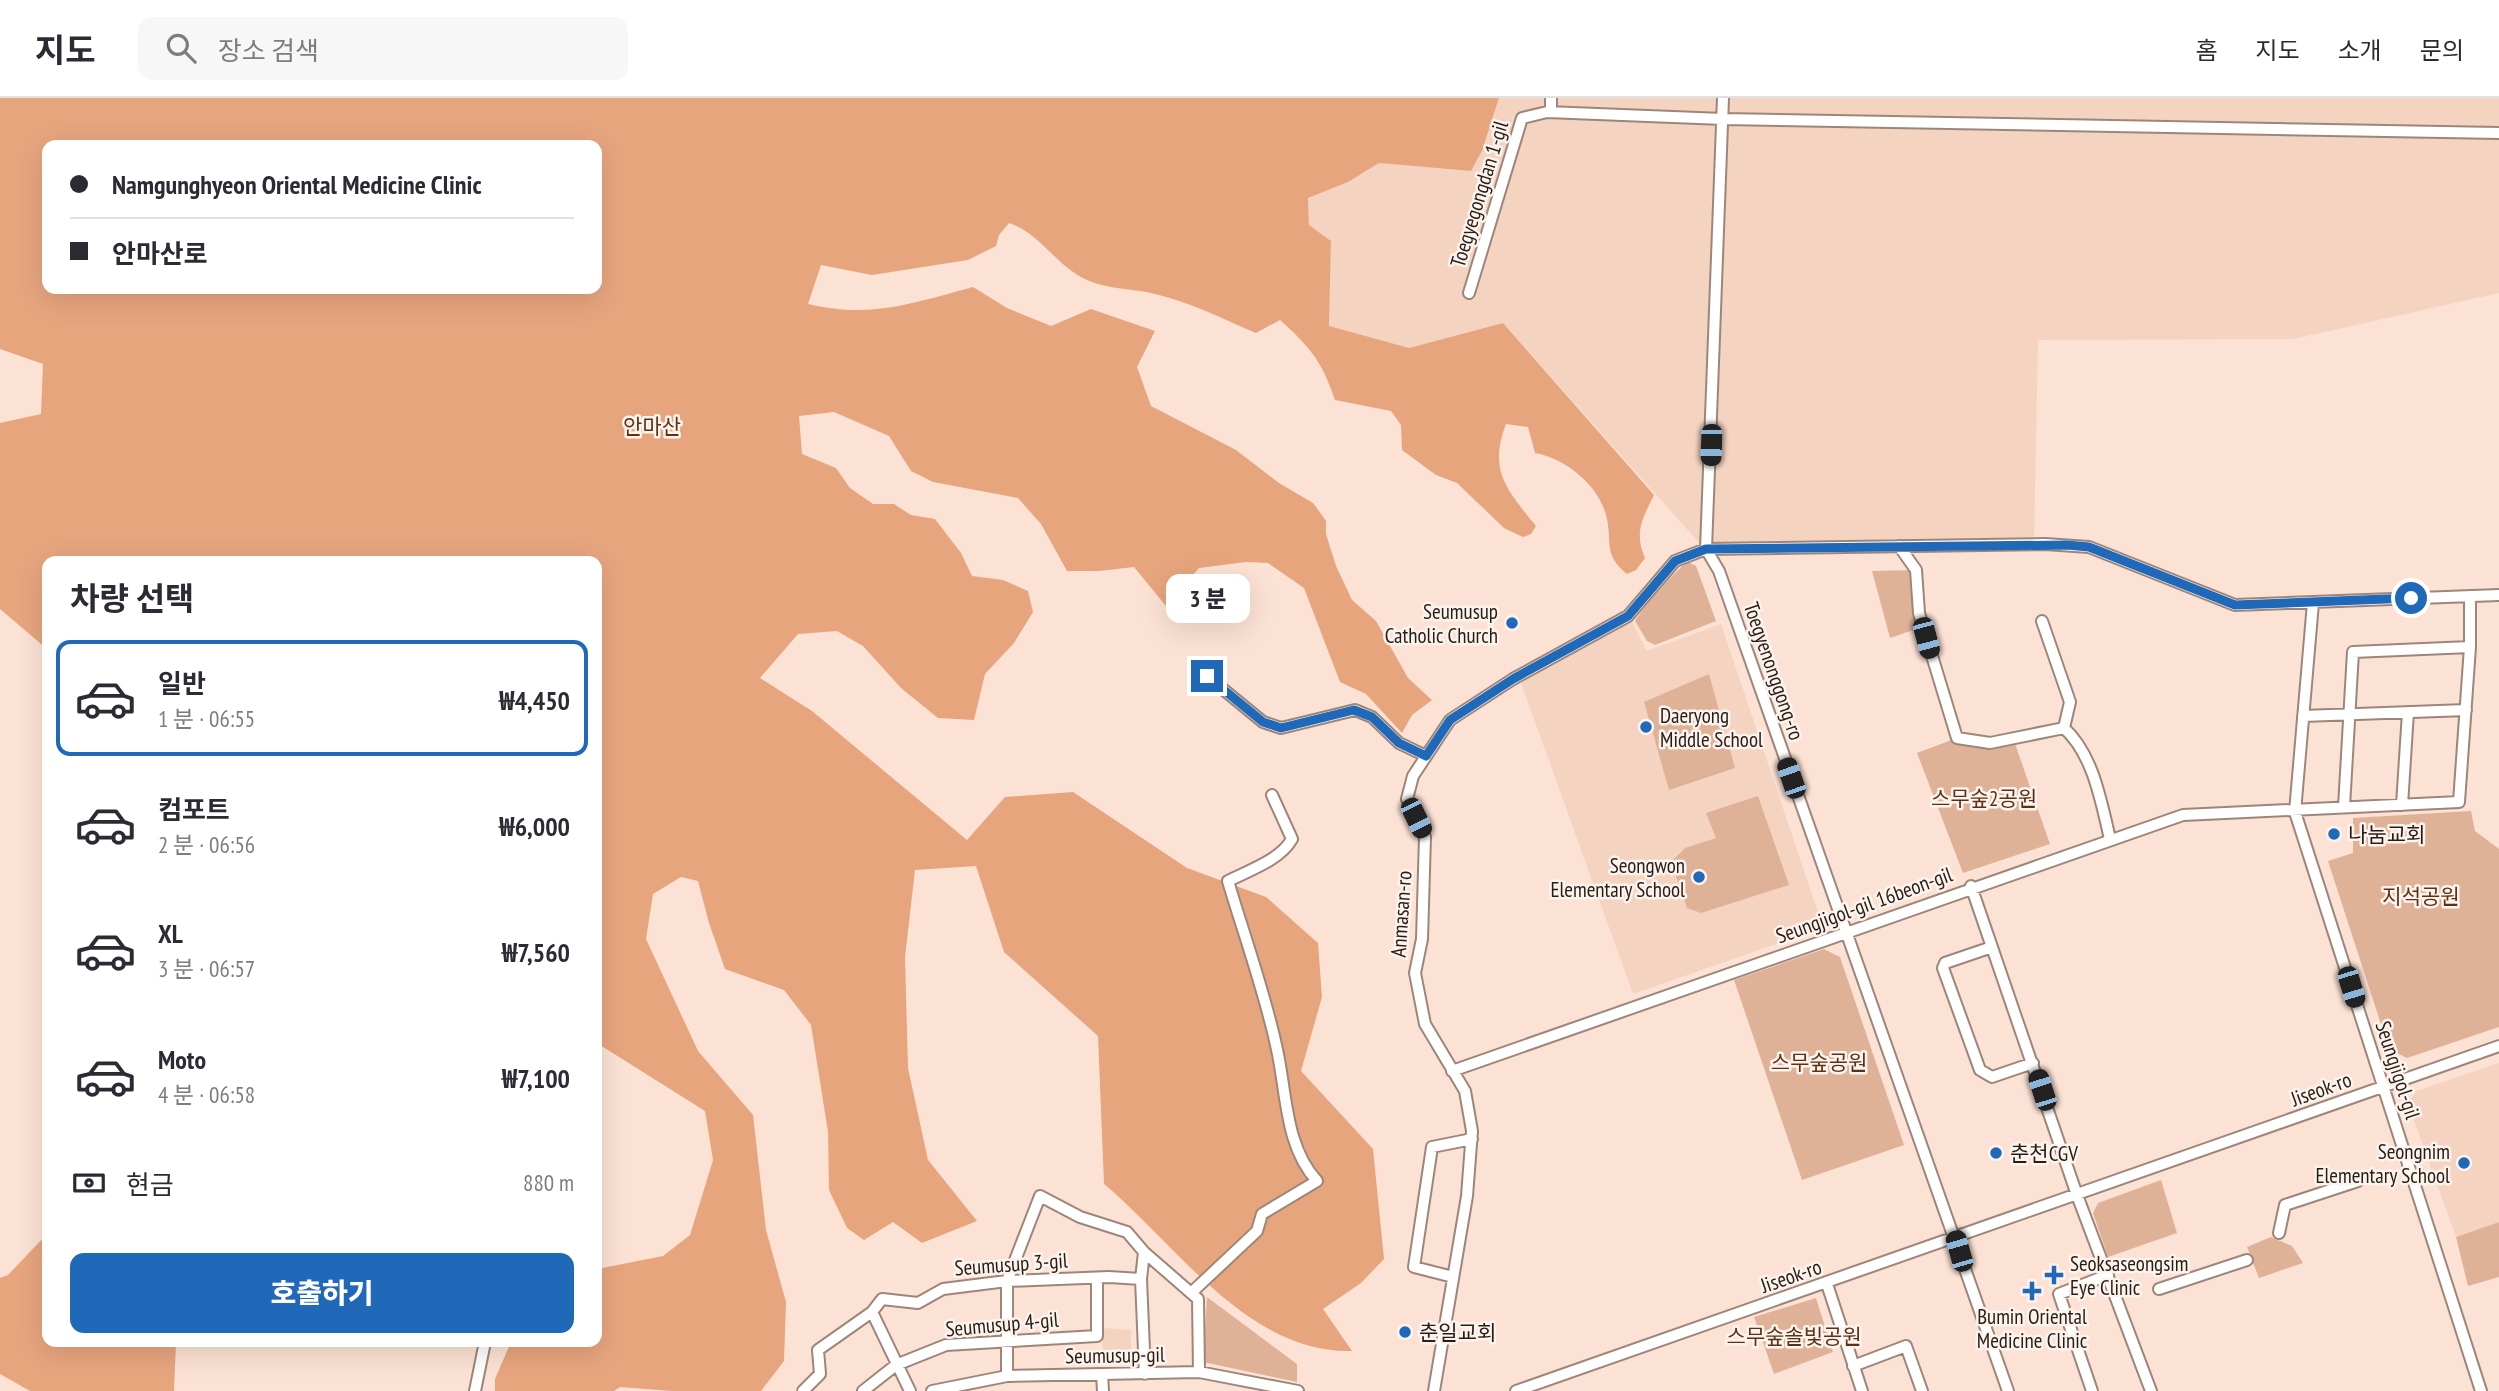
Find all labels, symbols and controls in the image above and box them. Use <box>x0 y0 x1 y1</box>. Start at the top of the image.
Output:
search box <box>138 17 628 80</box>
text: 지도 <box>35 28 96 71</box>
icon: search <box>162 29 200 67</box>
text: 장소 검색 <box>218 34 319 67</box>
text: 홈 <box>2195 35 2217 66</box>
text: 지도 <box>2255 35 2300 66</box>
text: 소개 <box>2338 35 2382 66</box>
text: 문의 <box>2420 35 2464 66</box>
street label: Toegyegongdan 1-gil <box>1444 117 1514 271</box>
text: Namgunghyeon Oriental Medicine Clinic <box>112 168 482 201</box>
text: 안마산로 <box>112 237 208 270</box>
park label: 안마산 <box>623 413 681 440</box>
car <box>1700 424 1723 466</box>
callout: 3 분 <box>1165 574 1249 624</box>
text: 차량 선택 <box>70 577 194 619</box>
route start <box>2395 582 2427 614</box>
text: 3 분 <box>1190 584 1226 613</box>
place label: Seumusup Catholic Church <box>1385 598 1498 649</box>
street label: Toegyenonggong-ro <box>1738 598 1810 744</box>
marker: Seumusup Catholic Church <box>1504 615 1520 631</box>
car <box>1911 615 1942 661</box>
route end <box>1191 660 1223 692</box>
icon: car <box>74 667 137 730</box>
text: 일반 <box>158 667 206 700</box>
text: ₩4,450 <box>499 684 570 717</box>
place label: Daeryong Middle School <box>1660 702 1763 753</box>
text: 1 분 · 06:55 <box>158 704 255 733</box>
marker: Daeryong Middle School <box>1638 719 1654 735</box>
car <box>1775 755 1808 801</box>
park label: 스무숲2공원 <box>1931 785 2037 812</box>
icon: car <box>74 793 137 856</box>
text: 컴포트 <box>158 793 230 826</box>
car <box>1398 795 1435 841</box>
text: ₩6,000 <box>499 810 570 843</box>
place label: 나눔교회 <box>2348 821 2425 848</box>
marker: 나눔교회 <box>2326 826 2342 842</box>
text: 2 분 · 06:56 <box>158 830 255 859</box>
place label: Seongwon Elementary School <box>1550 852 1685 903</box>
street label: Seungjigol-gil 16beon-gil <box>1772 861 1956 949</box>
marker: Seongwon Elementary School <box>1691 869 1707 885</box>
street label: Anmasan-ro <box>1385 870 1417 958</box>
park label: 지석공원 <box>2382 883 2460 910</box>
text: XL <box>158 917 183 950</box>
icon: car <box>74 919 137 982</box>
text: ₩7,560 <box>502 936 570 969</box>
text: 3 분 · 06:57 <box>158 954 255 983</box>
car <box>2335 964 2368 1010</box>
street label: Seungjigol-gil <box>2369 1017 2427 1123</box>
text: Moto <box>158 1043 206 1076</box>
icon: car <box>74 1045 137 1108</box>
park label: 스무숲공원 <box>1771 1049 1867 1076</box>
text: ₩7,100 <box>502 1062 570 1095</box>
street label: Jiseok-ro <box>2286 1066 2355 1113</box>
car <box>2026 1067 2059 1113</box>
text: 4 분 · 06:58 <box>158 1080 255 1109</box>
place label: Seongnim Elementary School <box>2315 1138 2450 1189</box>
place label: 춘천CGV <box>2010 1140 2078 1167</box>
marker: 춘천CGV <box>1988 1145 2004 1161</box>
marker: Seongnim Elementary School <box>2456 1155 2472 1171</box>
icon: cash <box>70 1164 108 1202</box>
text: 현금 <box>126 1168 174 1201</box>
text: 880 m <box>523 1168 574 1197</box>
car <box>1944 1228 1975 1274</box>
street label: Seumusup 3-gil <box>953 1247 1069 1281</box>
place label: Seoksaseongsim Eye Clinic <box>2070 1250 2189 1301</box>
button: 호출하기 <box>70 1253 574 1333</box>
street label: Jiseok-ro <box>1756 1253 1825 1299</box>
marker: Seoksaseongsim Eye Clinic <box>2044 1265 2064 1285</box>
marker: Bumin Oriental Medicine Clinic <box>2022 1281 2042 1301</box>
place label: Bumin Oriental Medicine Clinic <box>1977 1303 2088 1354</box>
street label: Seumusup 4-gil <box>944 1306 1060 1342</box>
place label: 춘일교회 <box>1419 1319 1496 1346</box>
park label: 스무숲솔빛공원 <box>1726 1323 1862 1350</box>
marker: 춘일교회 <box>1397 1324 1413 1340</box>
street label: Seumusup-gil <box>1065 1341 1165 1369</box>

